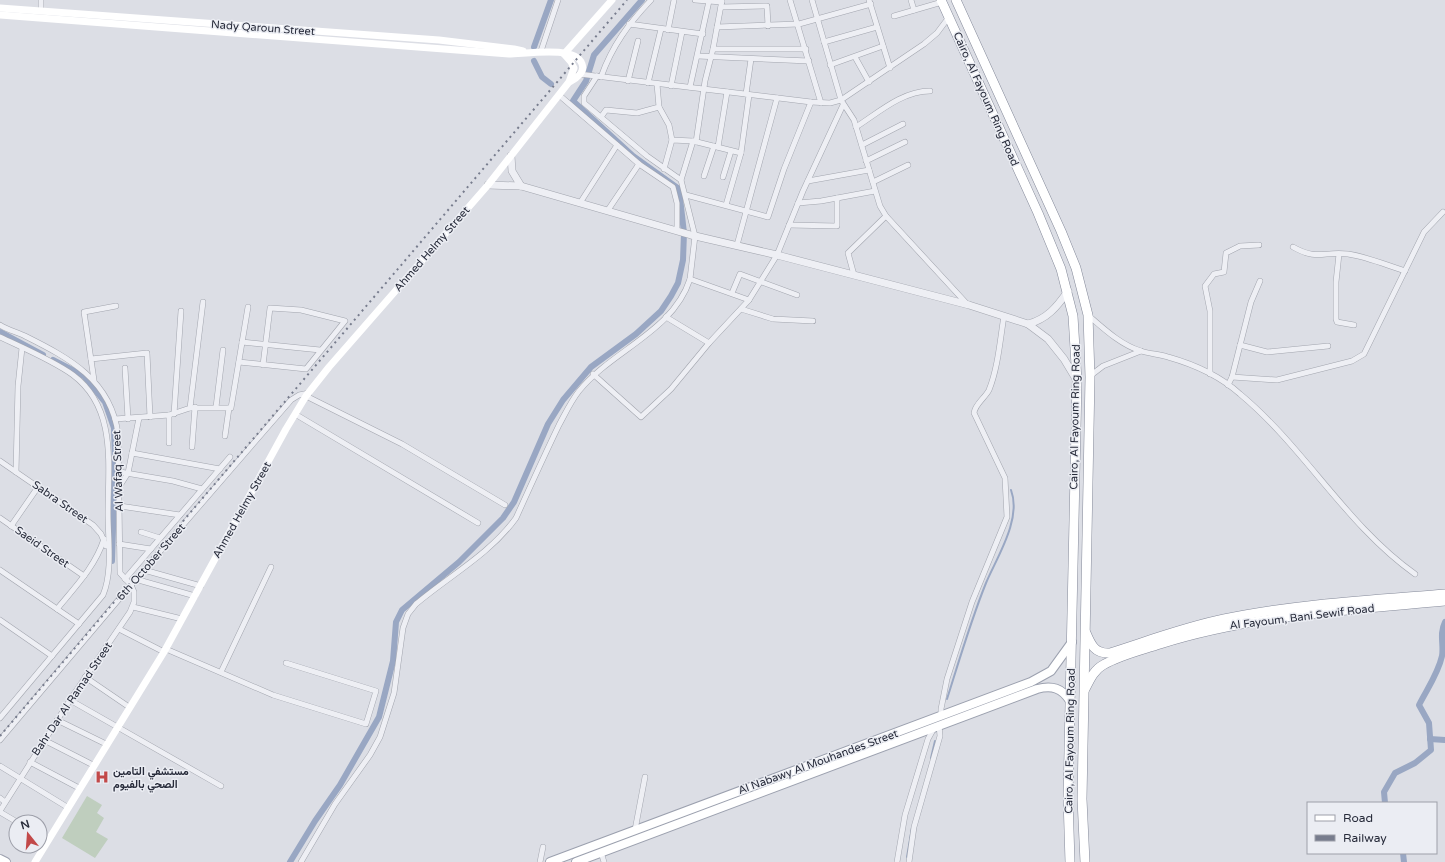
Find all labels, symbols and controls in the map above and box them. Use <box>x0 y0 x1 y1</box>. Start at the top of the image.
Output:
street label: Nady Qaroun Street <box>211 18 315 38</box>
street label: Cairo, Al Fayoum Ring Road <box>950 30 1022 168</box>
street label: Ahmed Helmy Street <box>392 204 472 294</box>
street label: Cairo, Al Fayoum Ring Road <box>1067 344 1083 490</box>
street label: Al Wafaq Street <box>110 430 126 512</box>
street label: Ahmed Helmy Street <box>210 459 274 561</box>
street label: Sabra Street <box>30 478 90 526</box>
street label: 6th October Street <box>114 521 188 603</box>
street label: Saeid Street <box>12 524 72 570</box>
street label: Al Fayoum, Bani Sewif Road <box>1229 602 1375 632</box>
street label: Bahr Dar Al Ramad Street <box>29 640 115 758</box>
street label: Cairo, Al Fayoum Ring Road <box>1062 668 1078 814</box>
street label: Al Nabawy Al Mouhandes Street <box>736 727 900 797</box>
place label: مستشفي التامين الصحي بالفيوم <box>113 765 189 793</box>
hospital icon: مستشفي التامين الصحي بالفيوم <box>94 769 110 785</box>
legend <box>1307 802 1437 854</box>
text: Road <box>1343 811 1373 825</box>
north arrow <box>8 814 48 854</box>
text: N <box>19 817 31 832</box>
text: Railway <box>1343 831 1387 845</box>

